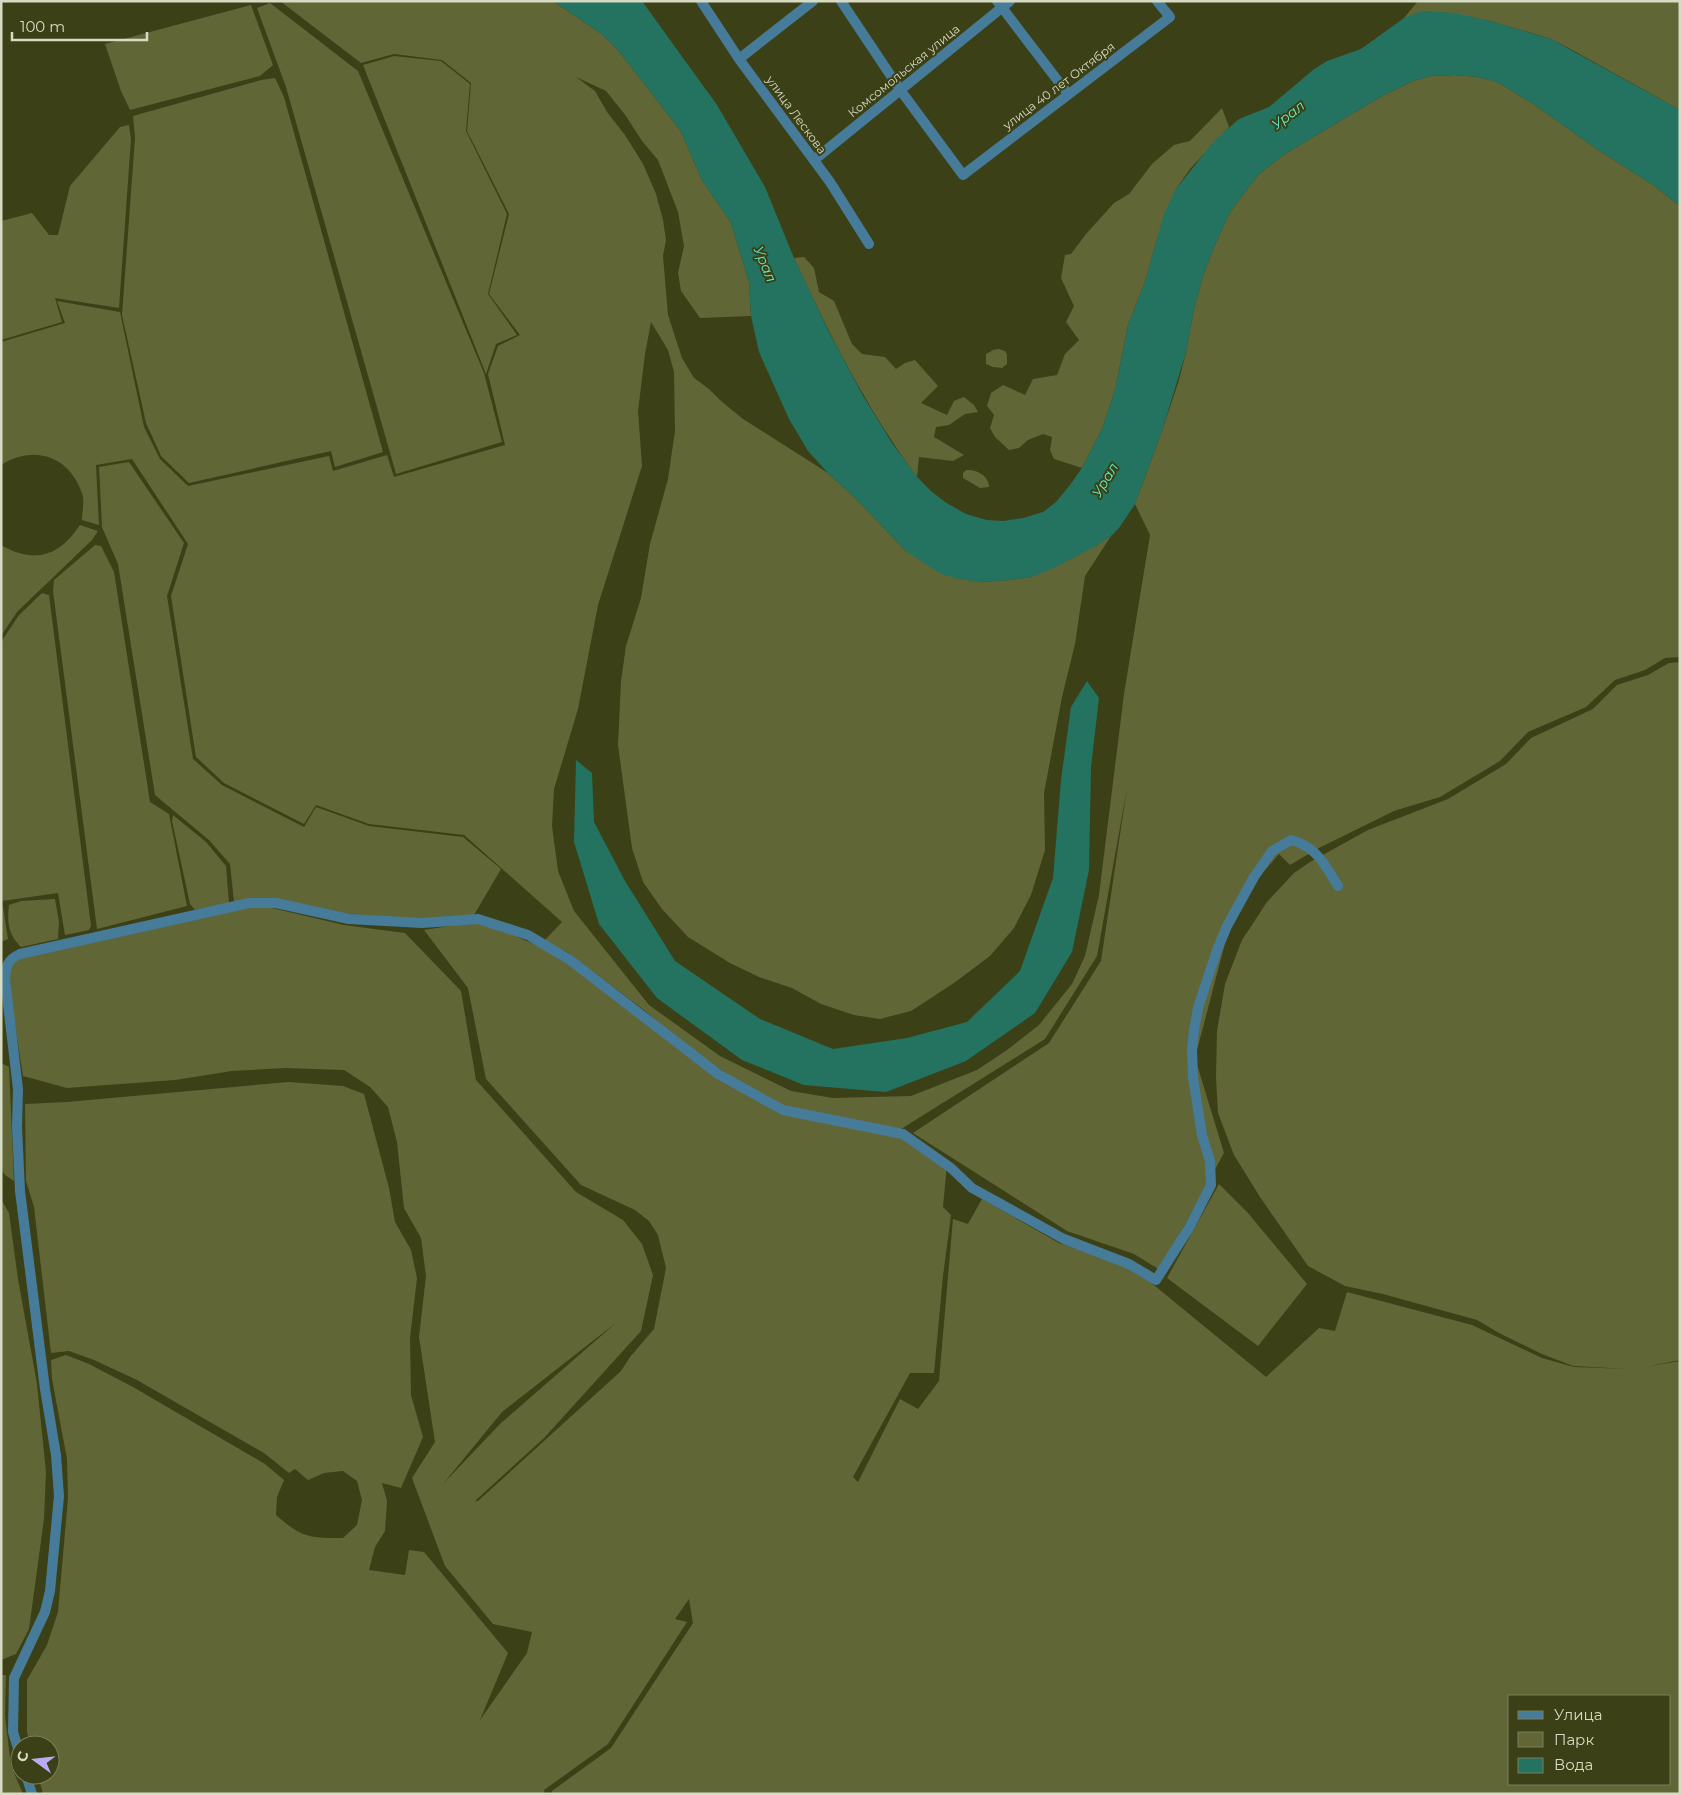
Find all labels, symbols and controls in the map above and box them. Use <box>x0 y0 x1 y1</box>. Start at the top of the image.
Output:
scale bar <box>12 10 148 42</box>
text: 100 m <box>20 17 65 36</box>
street label: Комсомольская улица <box>845 21 963 120</box>
street label: улица 40 лет Октября <box>999 39 1118 133</box>
street label: улица Лескова <box>762 72 830 157</box>
water label: Урал <box>1268 97 1308 133</box>
water label: Урал <box>749 243 781 285</box>
water label: Урал <box>1088 459 1122 501</box>
legend <box>1508 1695 1671 1785</box>
text: Улица <box>1554 1705 1602 1724</box>
text: Парк <box>1554 1730 1594 1749</box>
north arrow <box>10 1735 60 1785</box>
text: С <box>12 1749 32 1764</box>
text: Вода <box>1554 1755 1593 1774</box>

